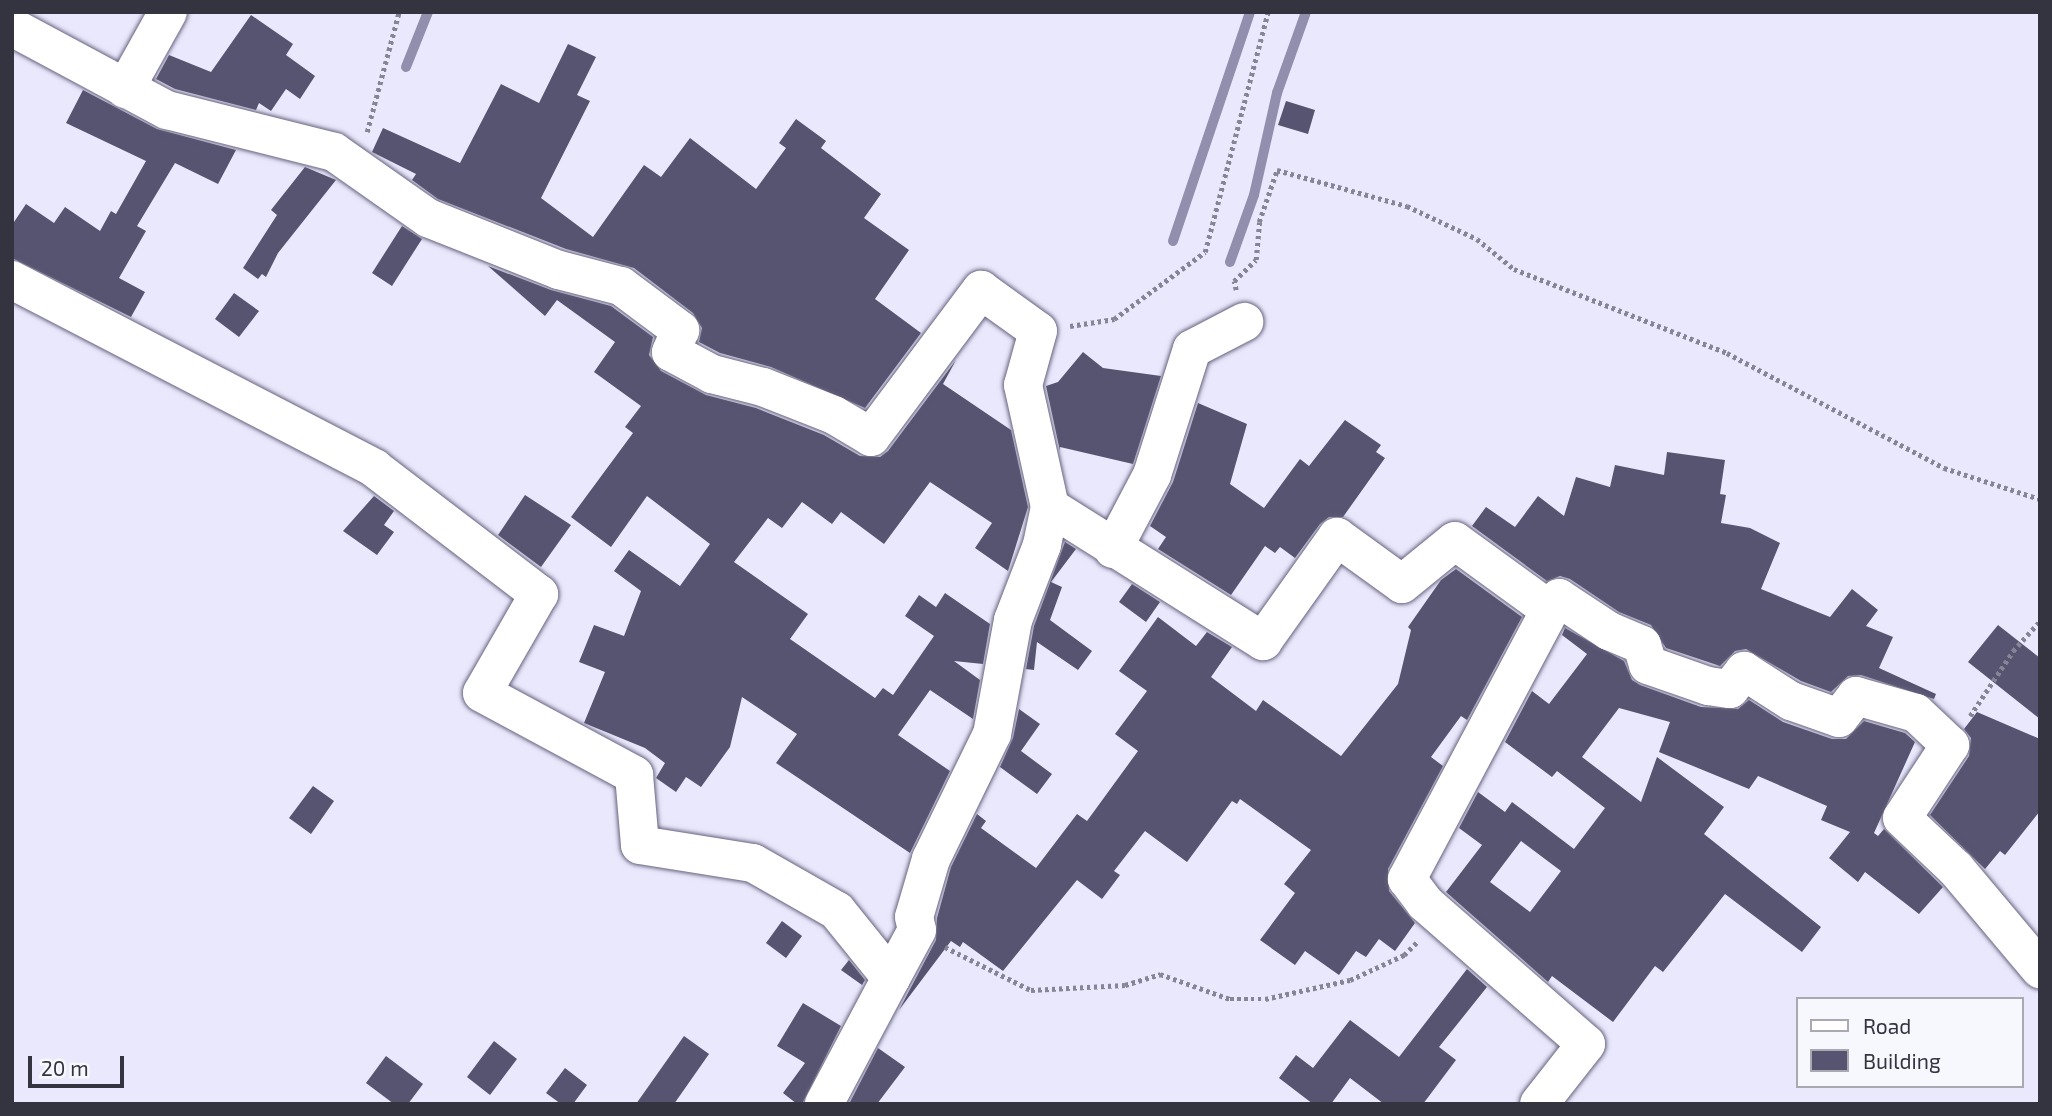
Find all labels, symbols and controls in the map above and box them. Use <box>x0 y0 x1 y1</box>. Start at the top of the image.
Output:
legend <box>1797 997 2024 1088</box>
text: Road <box>1863 1013 1911 1038</box>
scale bar <box>32 1042 128 1086</box>
text: Building <box>1863 1048 1941 1073</box>
text: 20 m <box>41 1055 89 1080</box>

